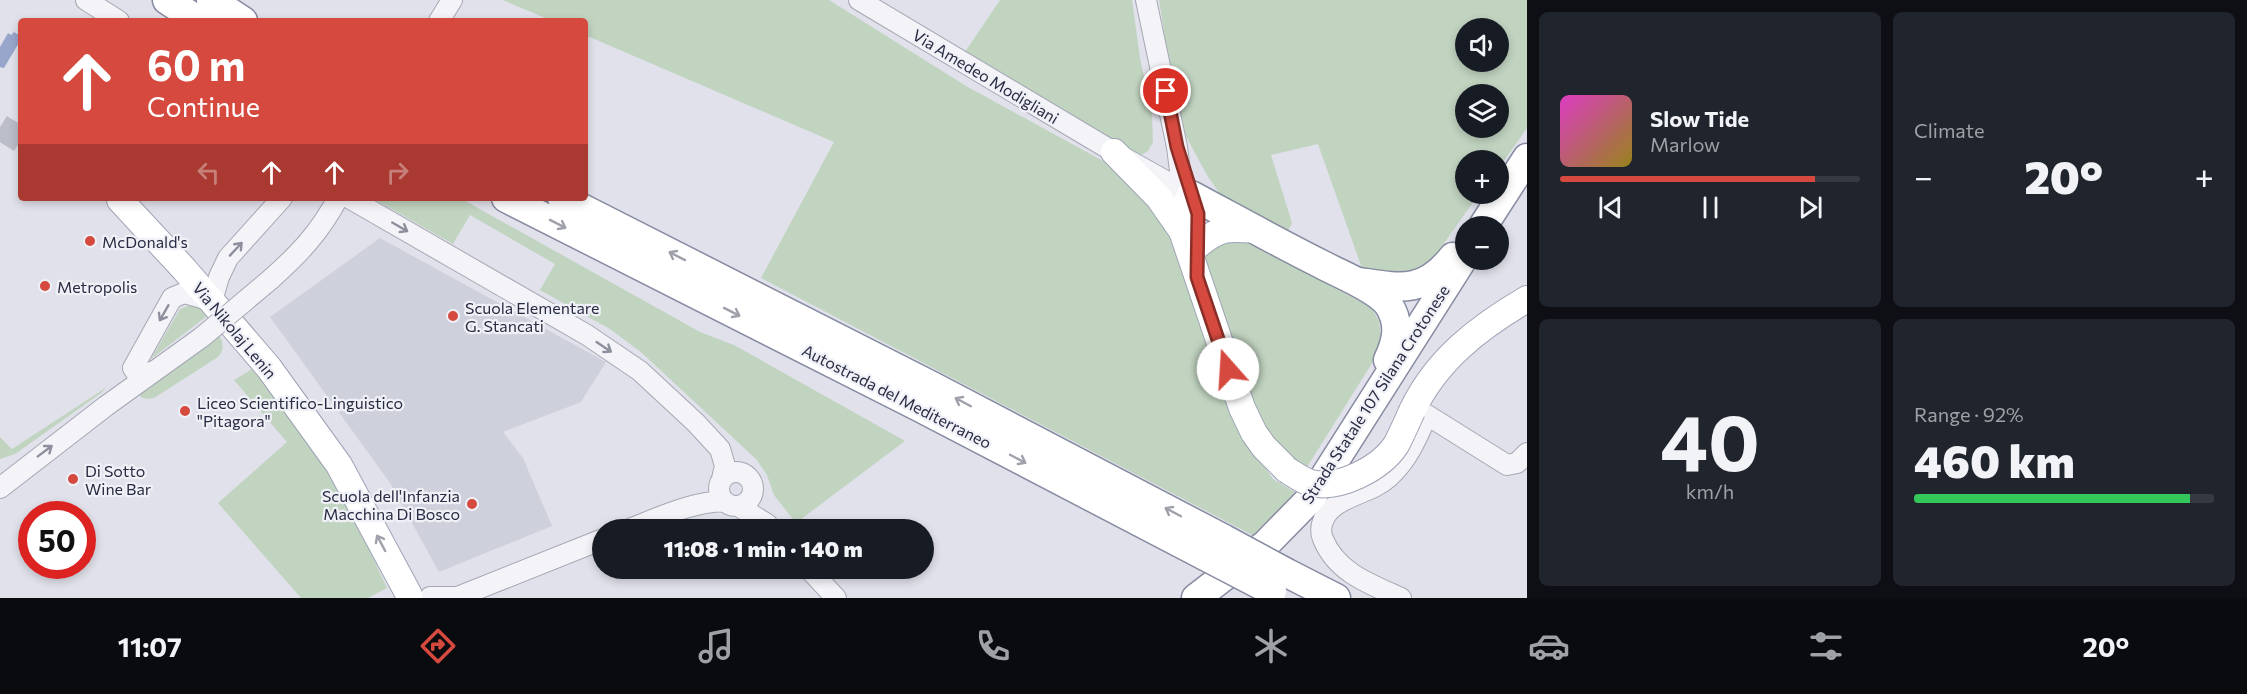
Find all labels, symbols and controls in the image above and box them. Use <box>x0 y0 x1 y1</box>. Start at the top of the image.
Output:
map controls <box>1455 18 1509 270</box>
button: sound <box>1455 18 1509 72</box>
street label: Via Amedeo Modigliani <box>910 25 1062 127</box>
text: 60 m <box>147 38 246 90</box>
icon: ahead <box>48 42 126 120</box>
pin <box>1140 65 1191 116</box>
icon: arrive <box>1149 74 1182 107</box>
button: layers <box>1455 84 1509 138</box>
text: Continue <box>147 90 260 123</box>
text: Slow Tide <box>1650 105 1749 132</box>
text: Climate <box>1914 118 1984 142</box>
text: Marlow <box>1650 132 1720 156</box>
text: 20° <box>2024 148 2103 203</box>
button: + <box>1455 150 1509 204</box>
text: − <box>1914 155 1933 196</box>
text: + <box>2195 155 2214 196</box>
icon: left <box>192 156 225 189</box>
icon: ahead <box>255 156 288 189</box>
icon: ahead <box>318 156 351 189</box>
icon: right <box>381 156 414 189</box>
icon: previous <box>1594 191 1627 224</box>
icon: pause <box>1694 191 1727 224</box>
icon: next <box>1794 191 1827 224</box>
button: − <box>1455 216 1509 270</box>
one-way arrow <box>549 219 567 231</box>
one-way arrow <box>391 221 408 233</box>
place label: McDonald's <box>102 232 188 251</box>
marker: McDonald's <box>83 234 97 248</box>
one-way arrow <box>229 242 243 257</box>
one-way arrow <box>668 250 686 261</box>
place label: Metropolis <box>57 277 137 296</box>
street label: Via Nikolaj Lenin <box>189 278 281 382</box>
marker: Metropolis <box>38 279 52 293</box>
street label: Strada Statale 107 Silana Crotonese <box>1297 281 1453 507</box>
place label: Scuola Elementare G. Stancati <box>465 298 599 335</box>
one-way arrow <box>158 304 170 321</box>
one-way arrow <box>723 307 741 319</box>
marker: Scuola Elementare G. Stancati <box>446 309 460 323</box>
position arrow <box>1196 337 1260 401</box>
street label: Autostrada del Mediterraneo <box>799 340 995 452</box>
one-way arrow <box>596 341 612 353</box>
text: 40 <box>1660 392 1760 487</box>
place label: Liceo Scientifico-Linguistico "Pitagora" <box>197 393 403 430</box>
one-way arrow <box>955 396 972 408</box>
text: Range · 92% <box>1914 402 2024 426</box>
marker: Liceo Scientifico-Linguistico "Pitagora" <box>178 404 192 418</box>
text: 460 km <box>1914 432 2075 487</box>
one-way arrow <box>37 445 53 457</box>
one-way arrow <box>1009 453 1027 465</box>
place label: Di Sotto Wine Bar <box>85 461 152 498</box>
marker: Di Sotto Wine Bar <box>66 472 80 486</box>
text: km/h <box>1686 479 1734 503</box>
place label: Scuola dell'Infanzia Macchina Di Bosco <box>322 486 460 523</box>
marker: Scuola dell'Infanzia Macchina Di Bosco <box>465 497 479 511</box>
speed limit sign: 50 <box>18 501 96 579</box>
one-way arrow <box>1164 506 1182 517</box>
one-way arrow <box>375 535 387 552</box>
text: 11:08 · 1 min · 140 m <box>663 535 863 562</box>
icon: directions <box>417 625 459 667</box>
icon: music <box>695 625 737 667</box>
icon: phone <box>972 625 1014 667</box>
icon: climate <box>1250 625 1292 667</box>
icon: car <box>1528 625 1570 667</box>
icon: filters <box>1805 625 1847 667</box>
text: 11:07 <box>118 630 182 663</box>
text: 20° <box>2083 630 2129 663</box>

